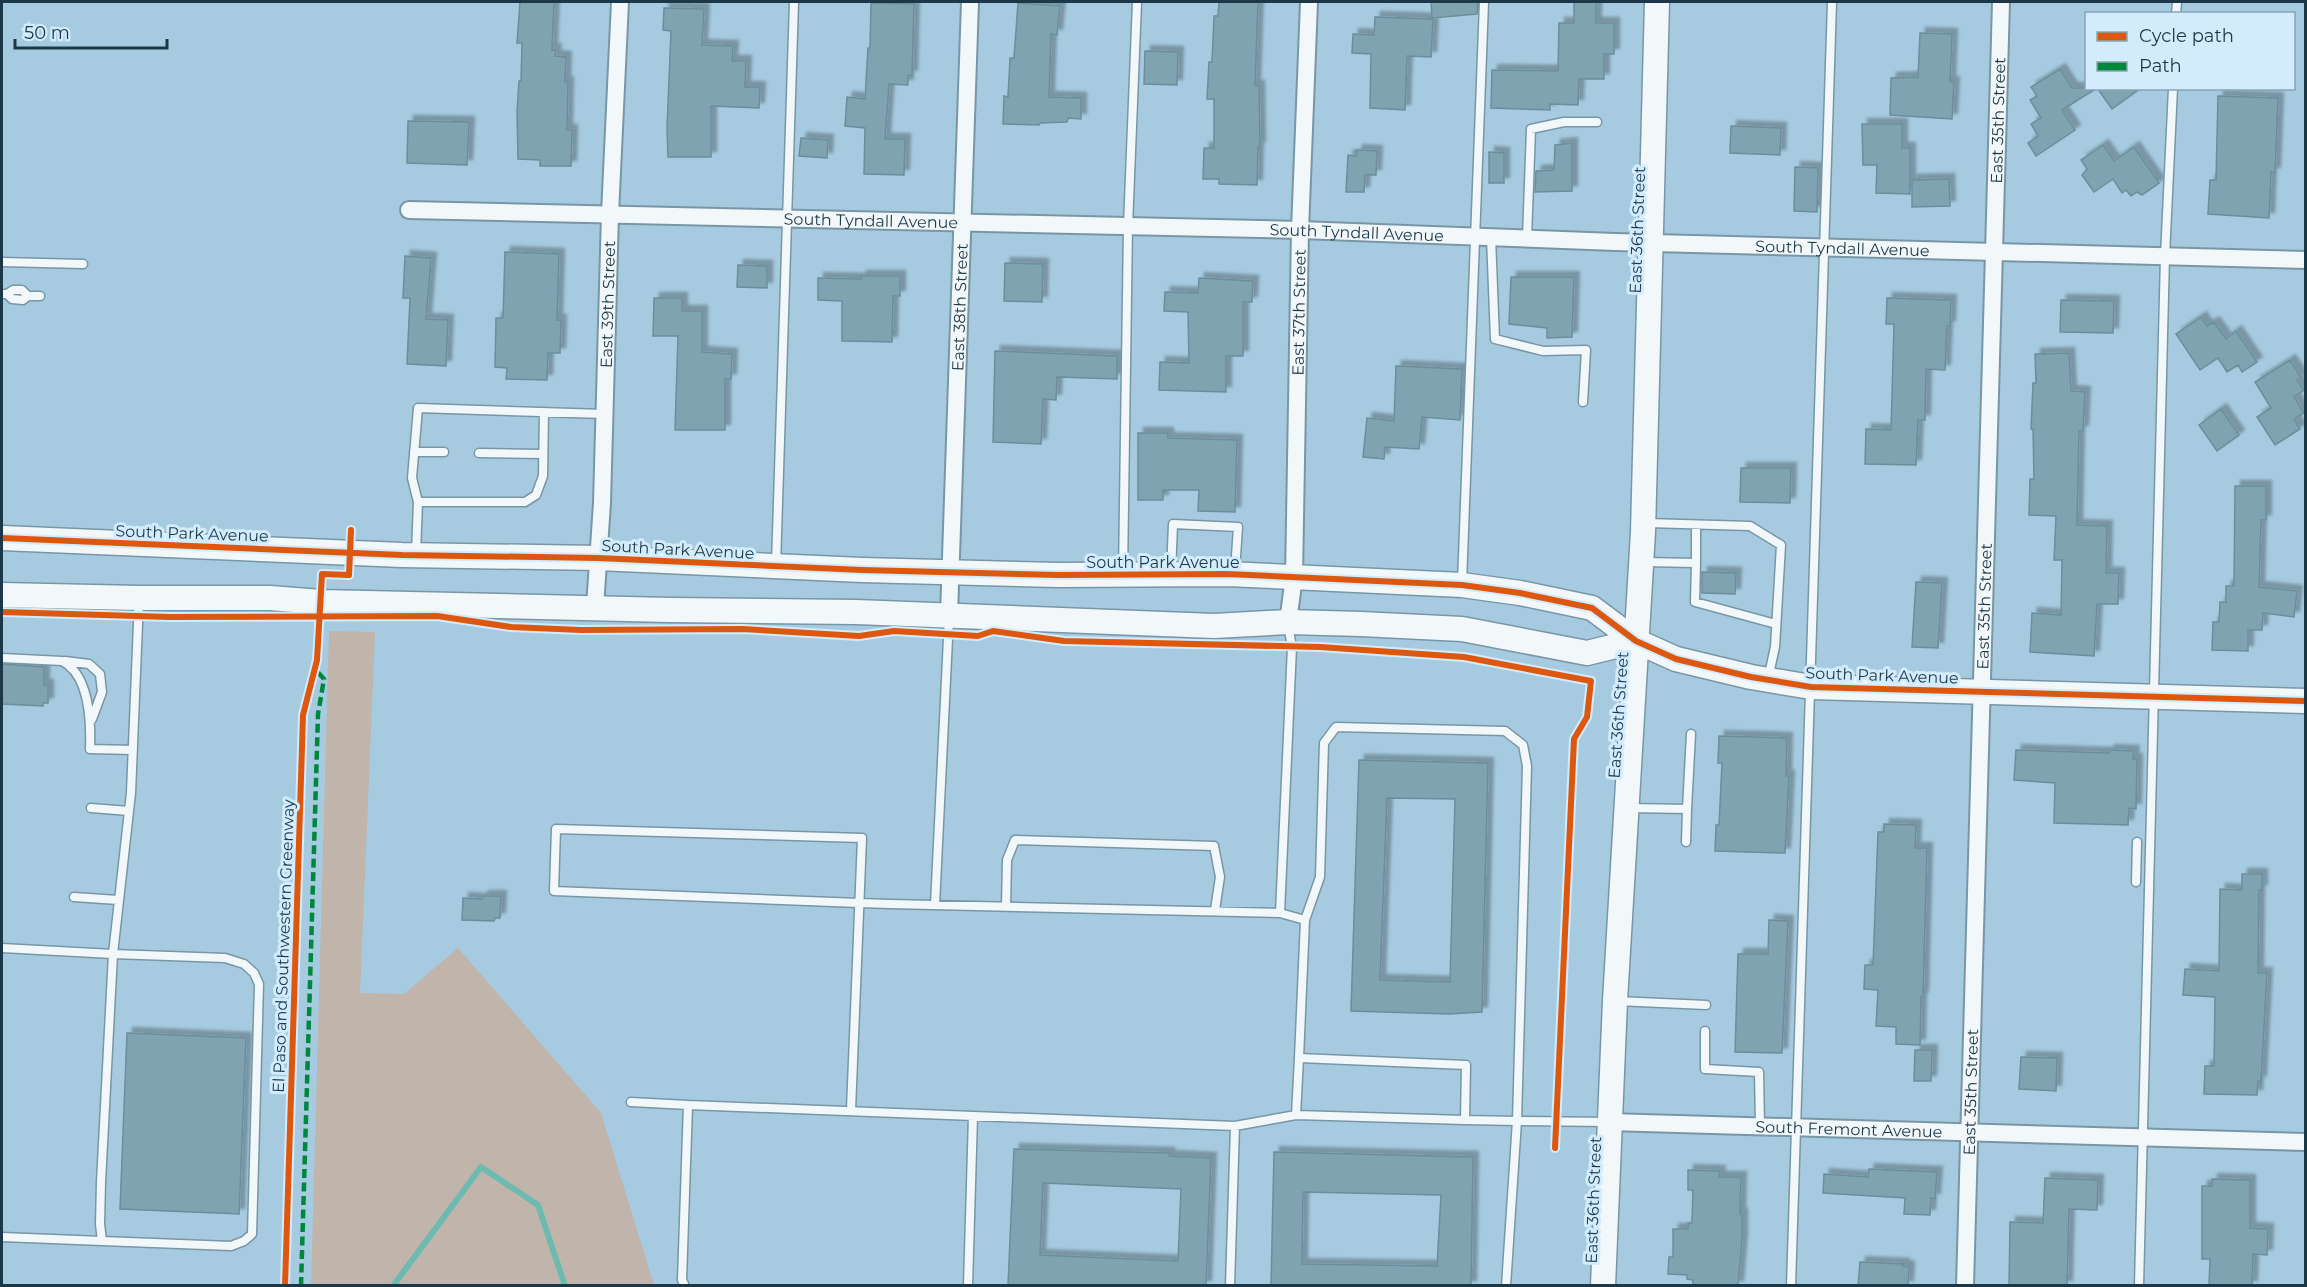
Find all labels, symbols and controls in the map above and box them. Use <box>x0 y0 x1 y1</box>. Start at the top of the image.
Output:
scale bar <box>15 12 166 50</box>
legend <box>2085 12 2295 90</box>
text: 50 m <box>24 22 70 44</box>
text: Cycle path <box>2139 25 2234 47</box>
text: Path <box>2139 55 2182 77</box>
street label: East 35th Street <box>1987 57 2009 184</box>
street label: East 36th Street <box>1626 166 1649 294</box>
street label: South Tyndall Avenue <box>783 209 958 232</box>
street label: South Tyndall Avenue <box>1269 220 1444 245</box>
street label: South Tyndall Avenue <box>1755 237 1930 260</box>
street label: East 39th Street <box>597 240 619 368</box>
street label: East 38th Street <box>948 243 972 371</box>
street label: East 37th Street <box>1288 249 1310 376</box>
street label: South Park Avenue <box>115 521 269 546</box>
street label: South Park Avenue <box>601 536 755 563</box>
street label: East 35th Street <box>1973 542 1996 670</box>
street label: South Park Avenue <box>1086 553 1240 572</box>
street label: East 36th Street <box>1605 650 1632 779</box>
street label: South Park Avenue <box>1805 663 1959 688</box>
street label: El Paso and Southwestern Greenway <box>269 799 298 1093</box>
street label: East 35th Street <box>1960 1028 1982 1156</box>
street label: South Fremont Avenue <box>1755 1117 1943 1142</box>
street label: East 36th Street <box>1582 1136 1605 1264</box>

